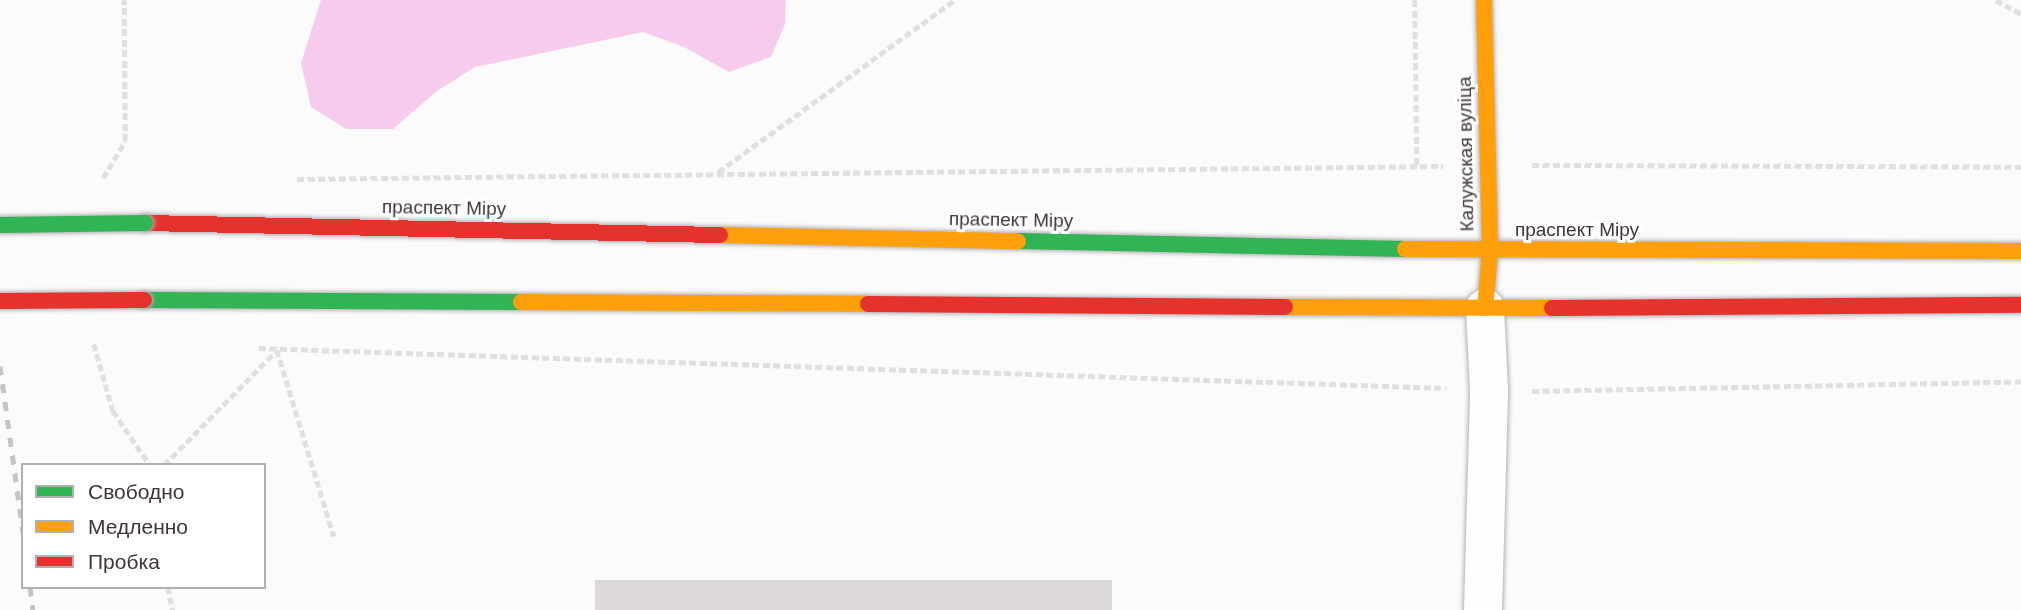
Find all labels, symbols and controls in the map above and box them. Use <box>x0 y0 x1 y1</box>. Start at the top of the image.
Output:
street label: Калужская вуліца <box>1453 76 1479 232</box>
street label: праспект Міру <box>382 196 506 220</box>
street label: праспект Міру <box>949 208 1073 232</box>
street label: праспект Міру <box>1515 219 1639 241</box>
legend <box>21 463 266 589</box>
text: Свободно <box>88 480 185 503</box>
text: Медленно <box>88 515 188 538</box>
text: Пробка <box>88 550 160 573</box>

